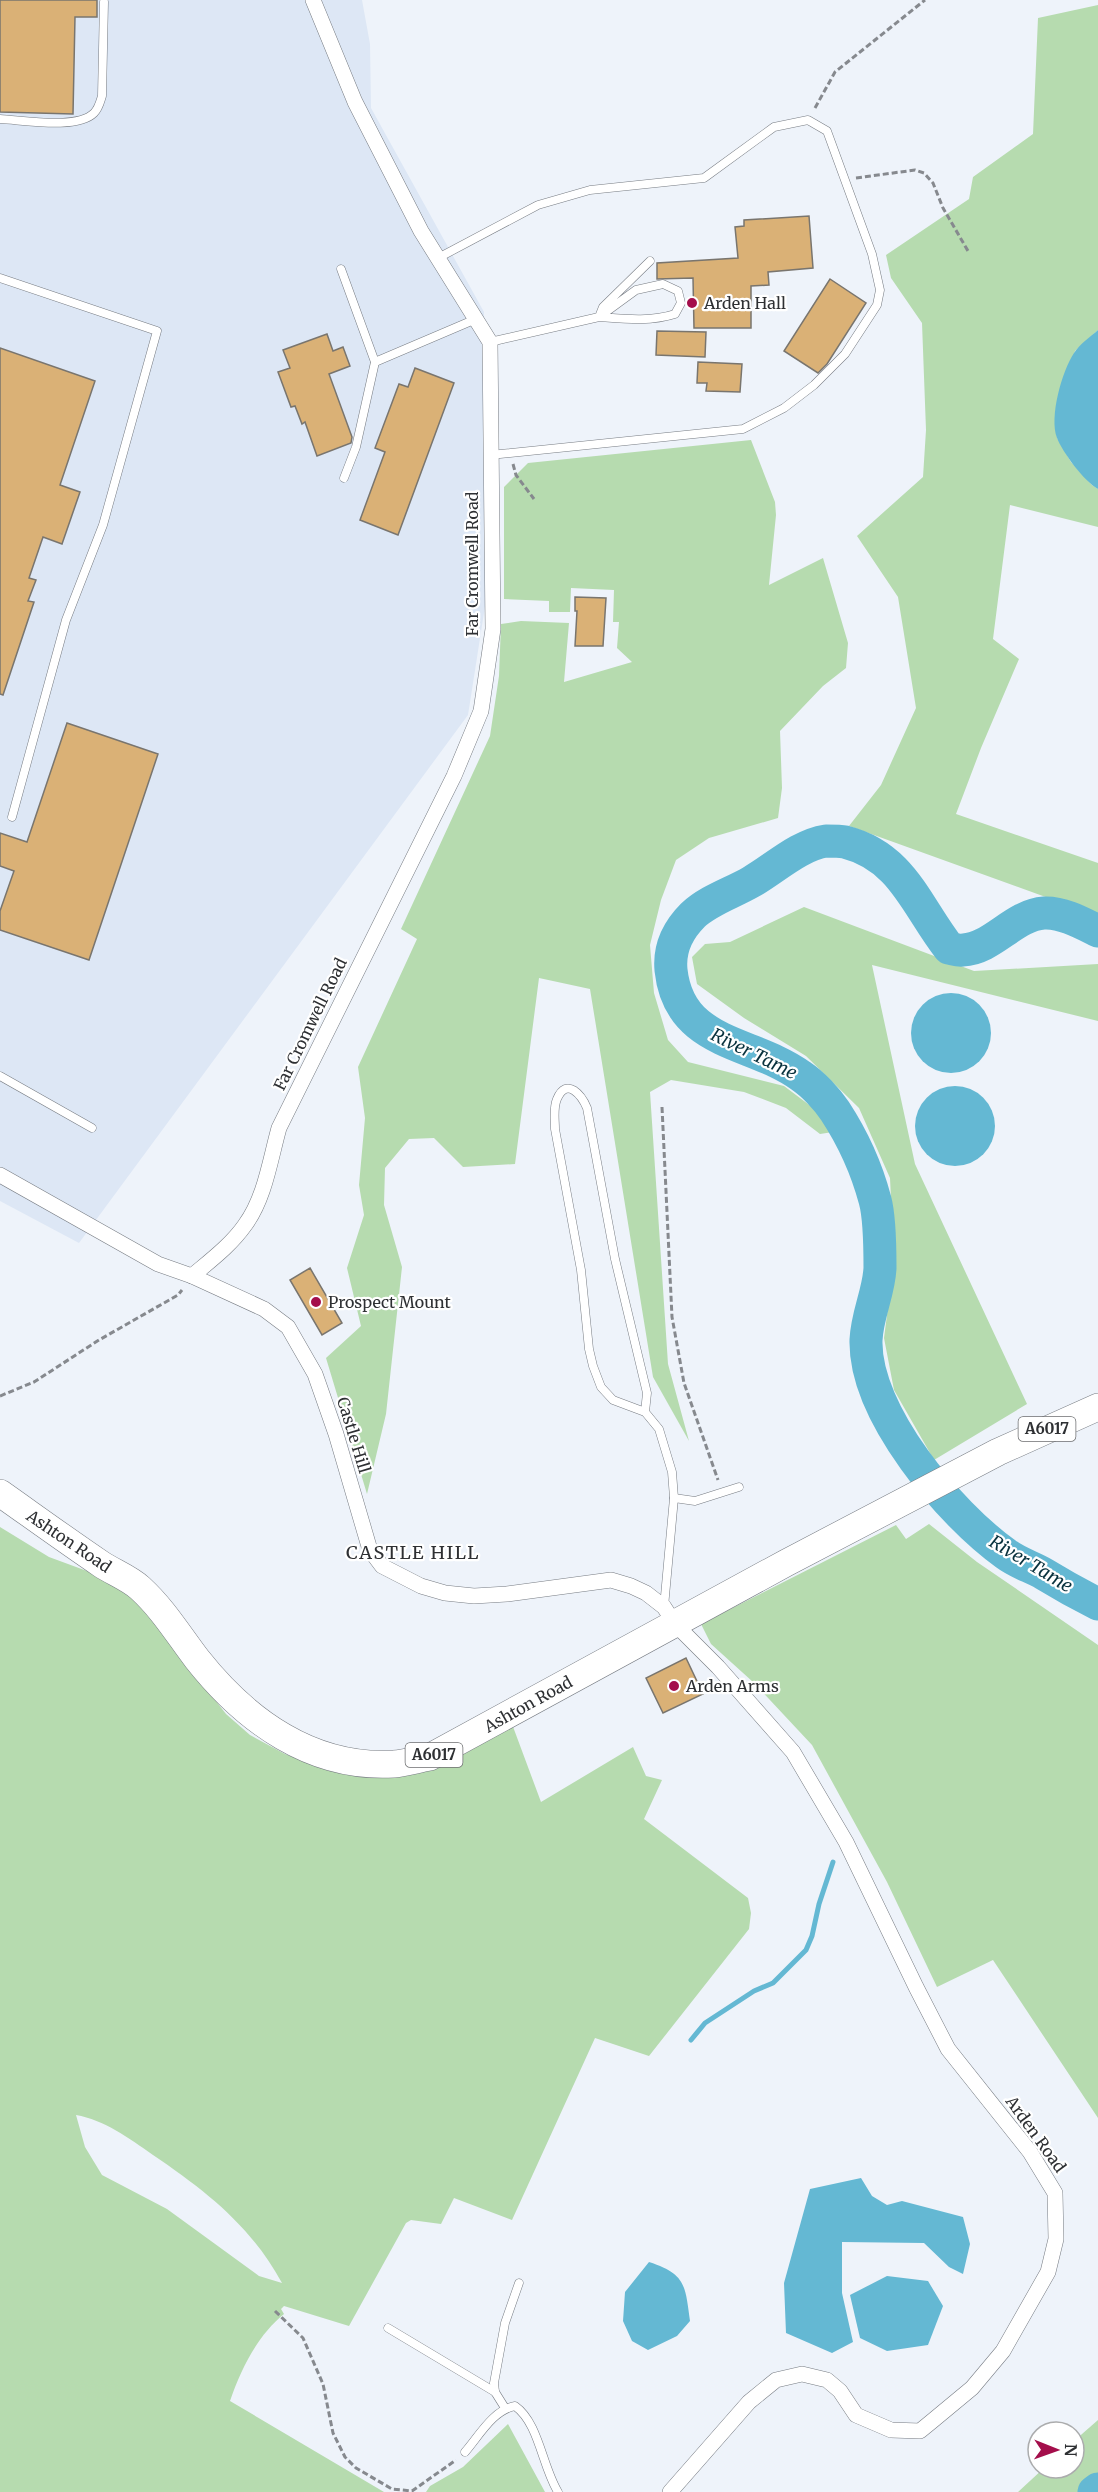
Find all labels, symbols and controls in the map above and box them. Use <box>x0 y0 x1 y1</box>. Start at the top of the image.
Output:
place label: Arden Hall <box>703 293 786 313</box>
marker: Arden Hall <box>685 296 699 310</box>
street label: Far Cromwell Road <box>462 491 482 636</box>
street label: Far Cromwell Road <box>269 954 351 1094</box>
water label: River Tame <box>707 1023 801 1084</box>
place label: Prospect Mount <box>328 1292 451 1312</box>
marker: Prospect Mount <box>309 1295 323 1309</box>
street label: Castle Hill <box>333 1395 375 1475</box>
road number: A6017 <box>1018 1417 1076 1441</box>
street label: Ashton Road <box>22 1505 115 1577</box>
water label: River Tame <box>986 1530 1077 1597</box>
district label: CASTLE HILL <box>346 1541 480 1564</box>
street label: Ashton Road <box>480 1671 576 1737</box>
place label: Arden Arms <box>685 1676 779 1696</box>
marker: Arden Arms <box>667 1679 681 1693</box>
road number: A6017 <box>406 1743 462 1767</box>
street label: Arden Road <box>1001 2091 1071 2176</box>
north arrow <box>1026 2420 1086 2480</box>
text: N <box>1061 2444 1081 2457</box>

